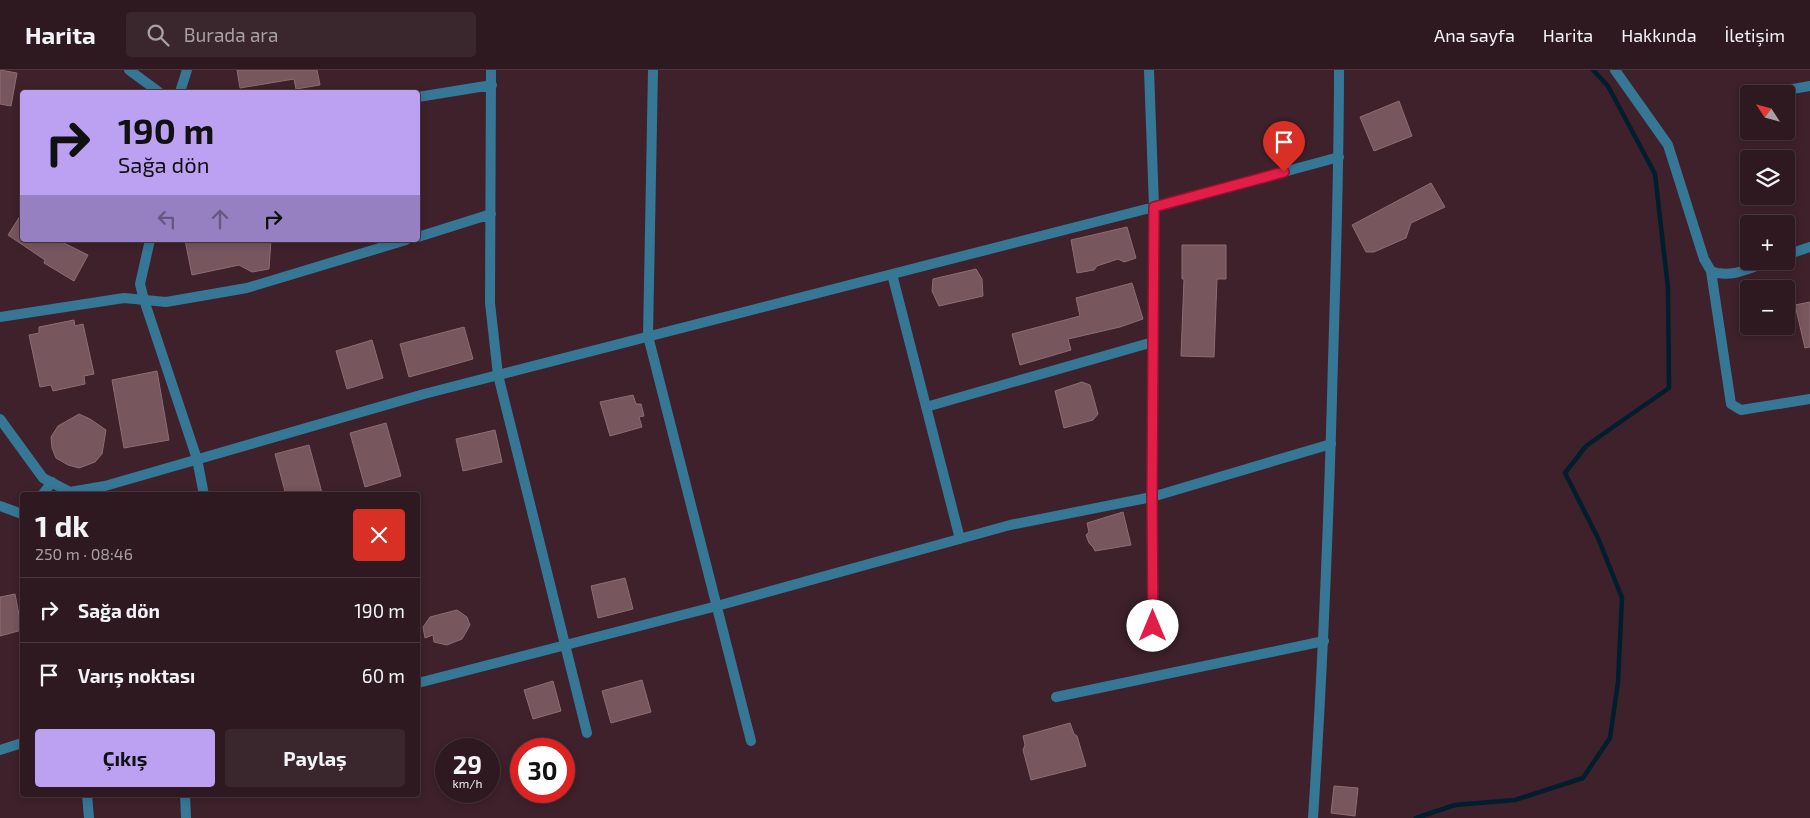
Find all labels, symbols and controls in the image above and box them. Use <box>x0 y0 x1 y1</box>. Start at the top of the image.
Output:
search box <box>126 12 476 57</box>
text: Harita <box>25 20 96 49</box>
icon: search <box>144 21 172 49</box>
text: Burada ara <box>184 23 278 46</box>
text: Ana sayfa <box>1434 24 1515 46</box>
text: Harita <box>1543 24 1593 46</box>
text: Hakkında <box>1621 24 1697 46</box>
text: İletişim <box>1725 24 1785 46</box>
north arrow <box>1740 85 1795 140</box>
map controls <box>1740 85 1795 335</box>
text: 190 m <box>118 109 214 151</box>
icon: right <box>35 110 100 175</box>
pin <box>1263 121 1305 172</box>
icon: arrive <box>1270 128 1298 156</box>
button: layers <box>1740 150 1795 205</box>
text: Sağa dön <box>118 151 209 177</box>
icon: left <box>153 205 181 233</box>
icon: ahead <box>206 205 234 233</box>
icon: right <box>259 205 287 233</box>
button: + <box>1740 215 1795 270</box>
button: − <box>1740 280 1795 335</box>
text: 1 dk <box>35 507 89 543</box>
button: close <box>353 509 405 561</box>
text: 250 m · 08:46 <box>35 544 133 563</box>
icon: right <box>35 596 63 624</box>
text: Sağa dön <box>78 599 160 622</box>
text: 190 m <box>354 599 405 622</box>
position arrow <box>1126 599 1178 651</box>
icon: arrive <box>35 661 63 689</box>
text: Varış noktası <box>78 664 195 687</box>
text: 60 m <box>362 664 405 687</box>
button: Çıkış <box>35 729 215 787</box>
button: Paylaş <box>225 729 405 787</box>
speed limit sign: 30 <box>510 738 575 803</box>
text: 29 <box>453 749 482 779</box>
text: km/h <box>453 776 482 790</box>

